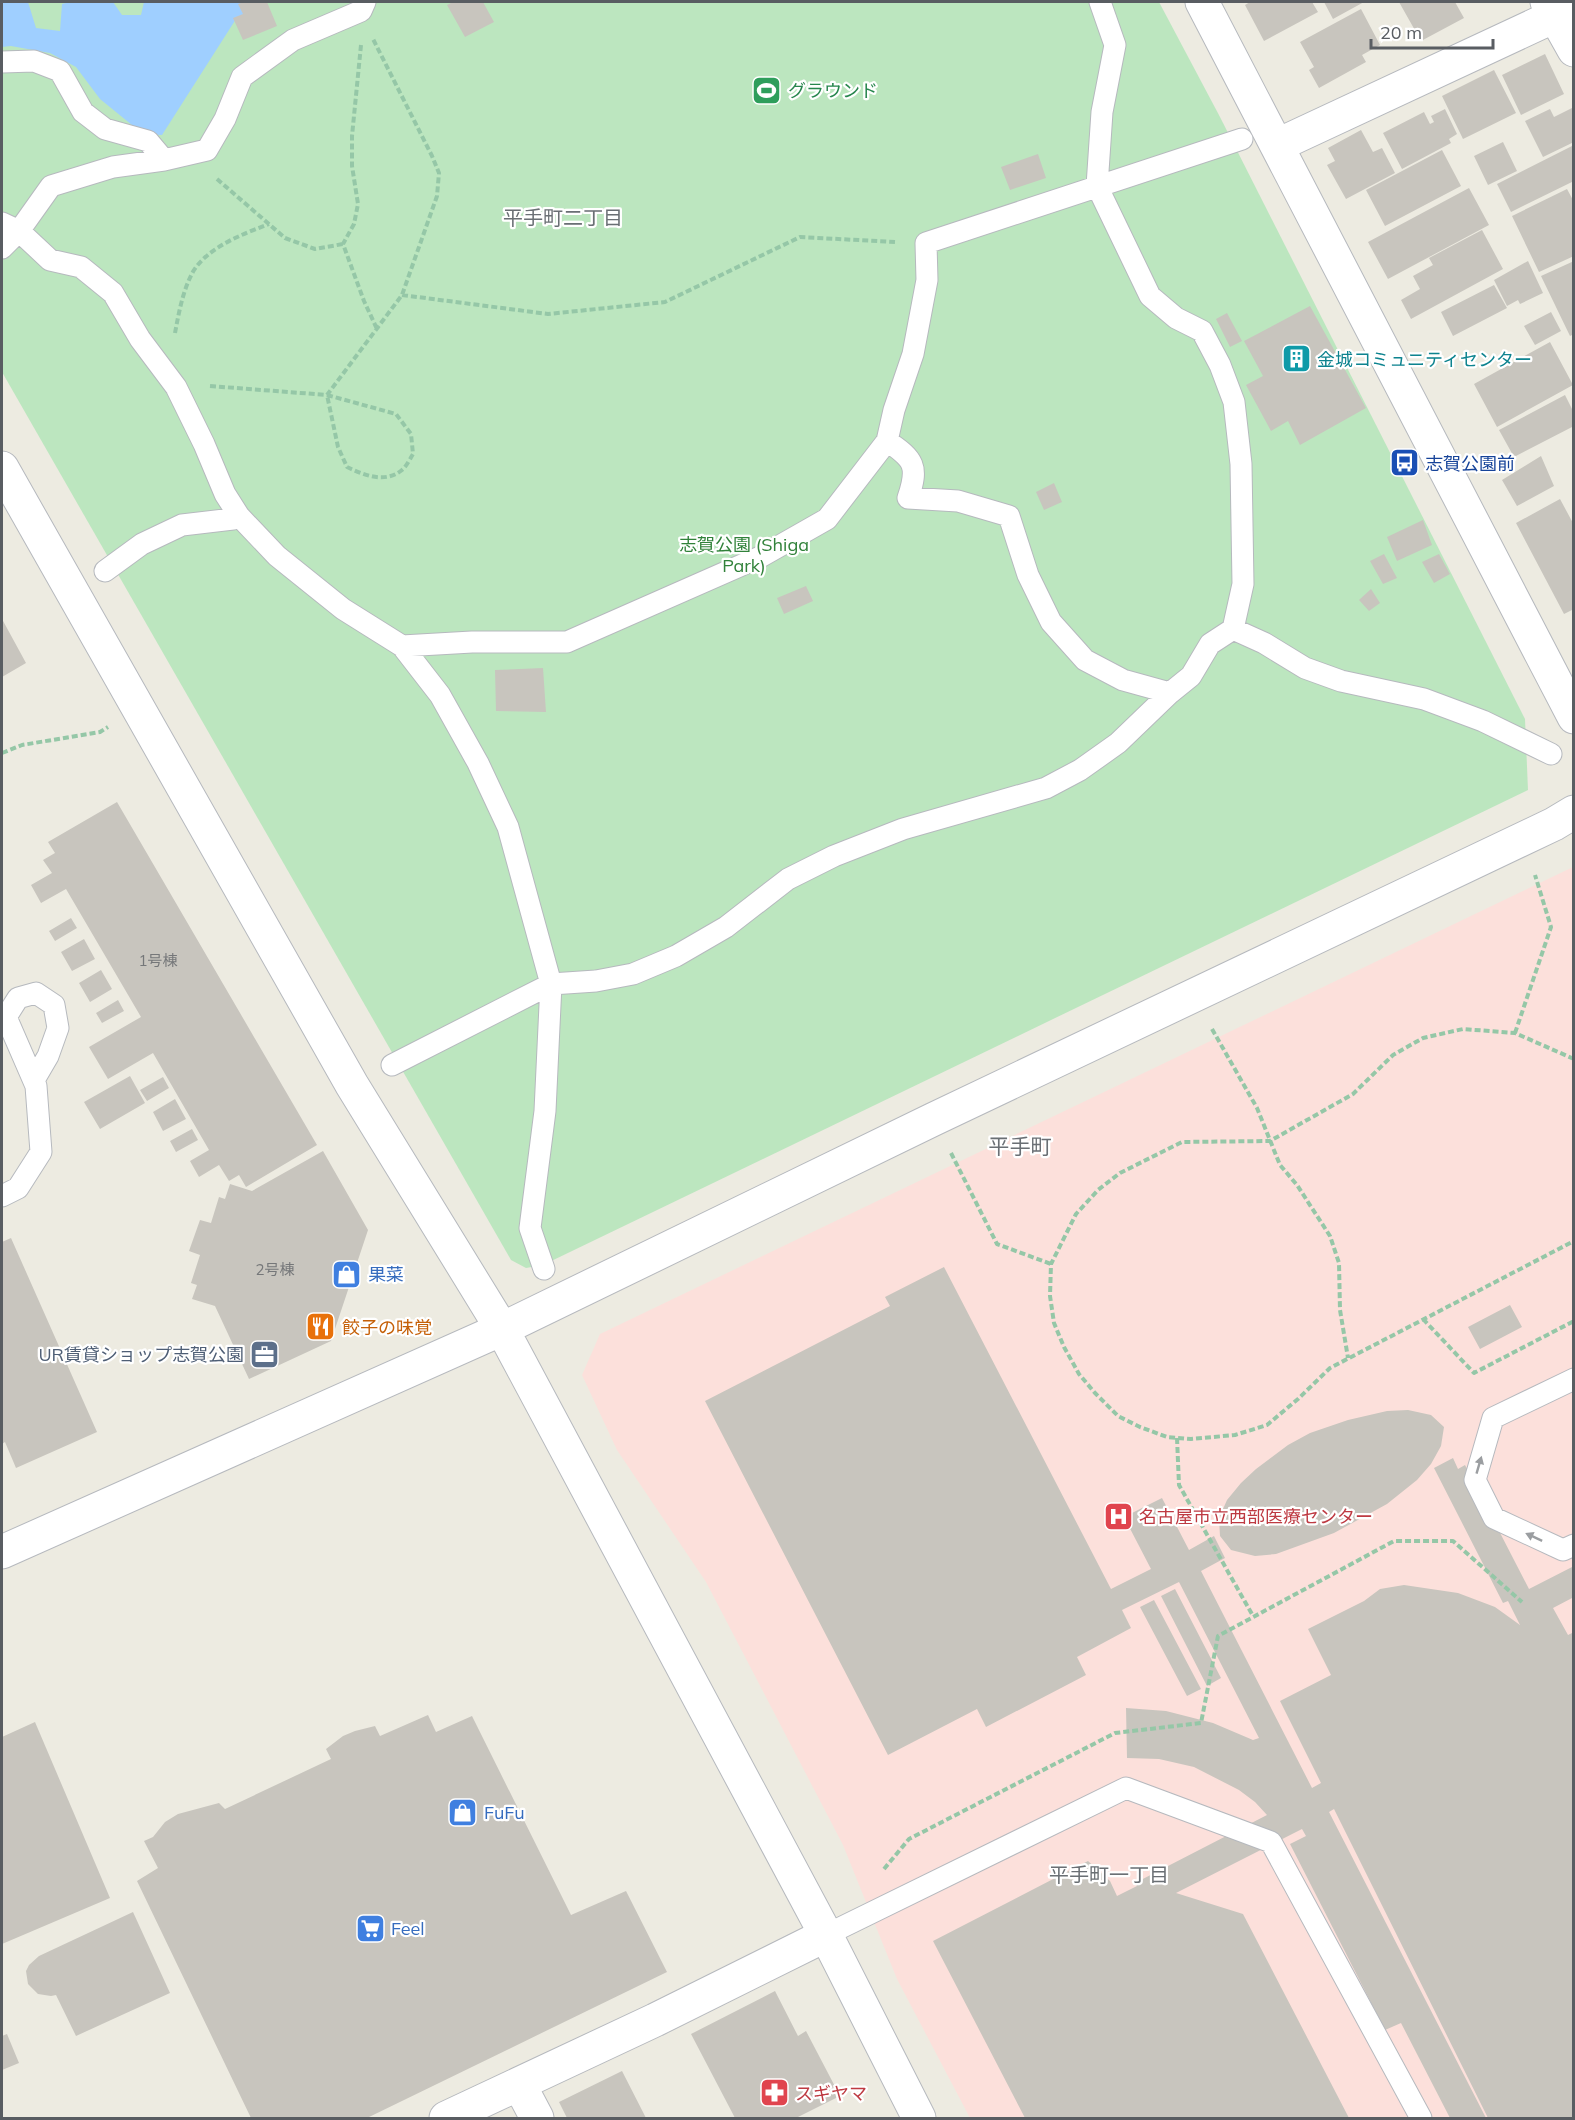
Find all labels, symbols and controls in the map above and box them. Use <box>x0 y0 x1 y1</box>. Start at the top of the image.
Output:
scale bar <box>1371 12 1492 50</box>
text: 20 m <box>1380 21 1422 44</box>
sports icon: グラウンド <box>751 74 783 106</box>
place label: グラウンド <box>788 79 878 102</box>
district label: 平手町二丁目 <box>503 205 623 230</box>
building icon: 金城コミュニティセンター <box>1280 343 1312 375</box>
place label: 金城コミュニティセンター <box>1317 348 1532 371</box>
bus stop icon: 志賀公園前 <box>1388 447 1420 479</box>
place label: 志賀公園前 <box>1425 452 1515 475</box>
park label: 志賀公園 (Shiga Park) <box>679 533 809 577</box>
house number: 1号棟 <box>138 951 178 970</box>
district label: 平手町 <box>989 1133 1052 1159</box>
shop icon: 果菜 <box>331 1258 363 1290</box>
house number: 2号棟 <box>255 1260 295 1279</box>
place label: 果菜 <box>368 1263 404 1286</box>
restaurant icon: 餃子の味覚 <box>305 1311 337 1343</box>
place label: 餃子の味覚 <box>342 1316 432 1339</box>
office icon: UR賃貸ショップ志賀公園 <box>249 1338 281 1370</box>
place label: UR賃貸ショップ志賀公園 <box>38 1343 244 1366</box>
one-way arrow <box>1475 1456 1484 1474</box>
hospital icon: 名古屋市立西部医療センター <box>1102 1500 1134 1532</box>
place label: 名古屋市立西部医療センター <box>1139 1505 1373 1528</box>
one-way arrow <box>1526 1532 1543 1541</box>
shop icon: FuFu <box>447 1796 479 1828</box>
place label: FuFu <box>484 1801 525 1824</box>
district label: 平手町一丁目 <box>1049 1862 1169 1887</box>
supermarket icon: Feel <box>354 1912 386 1944</box>
place label: Feel <box>391 1917 425 1940</box>
pharmacy icon: スギヤマ <box>758 2077 790 2109</box>
place label: スギヤマ <box>795 2082 867 2105</box>

